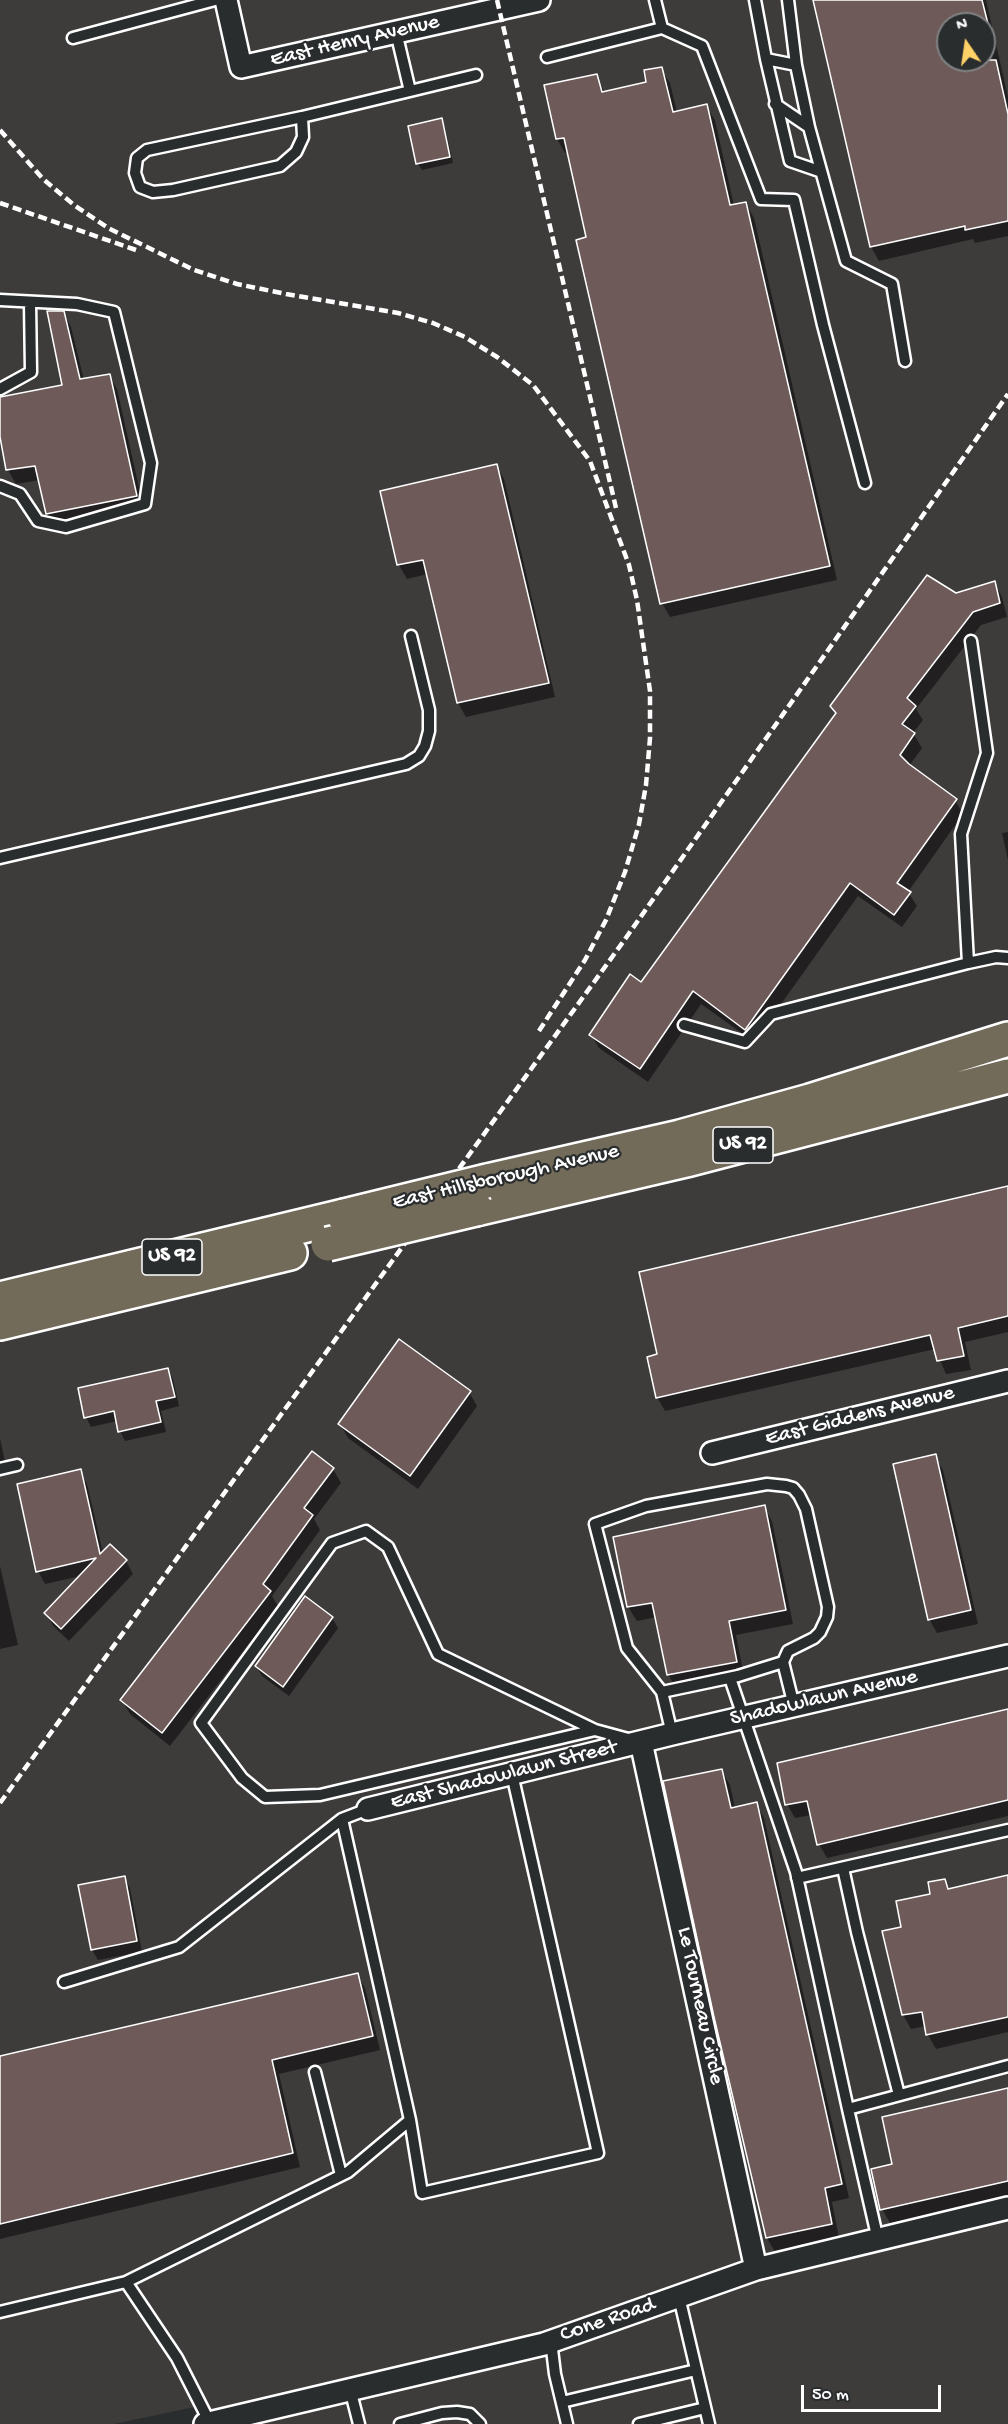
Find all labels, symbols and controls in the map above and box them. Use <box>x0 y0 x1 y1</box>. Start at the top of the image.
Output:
street label: East Henry Avenue <box>268 10 442 74</box>
north arrow <box>936 12 996 72</box>
text: N <box>955 15 970 36</box>
road number: US 92 <box>713 1127 773 1163</box>
street label: East Hillsborough Avenue <box>390 1139 622 1217</box>
road number: US 92 <box>142 1239 202 1275</box>
street label: East Giddens Avenue <box>763 1381 957 1453</box>
street label: Shadowlawn Avenue <box>728 1665 920 1733</box>
street label: East Shadowlawn Street <box>388 1735 620 1817</box>
street label: Le Tourneau Circle <box>669 1925 729 2087</box>
street label: Cone Road <box>557 2292 659 2350</box>
scale bar <box>804 2373 944 2411</box>
text: 50 m <box>812 2385 849 2406</box>

